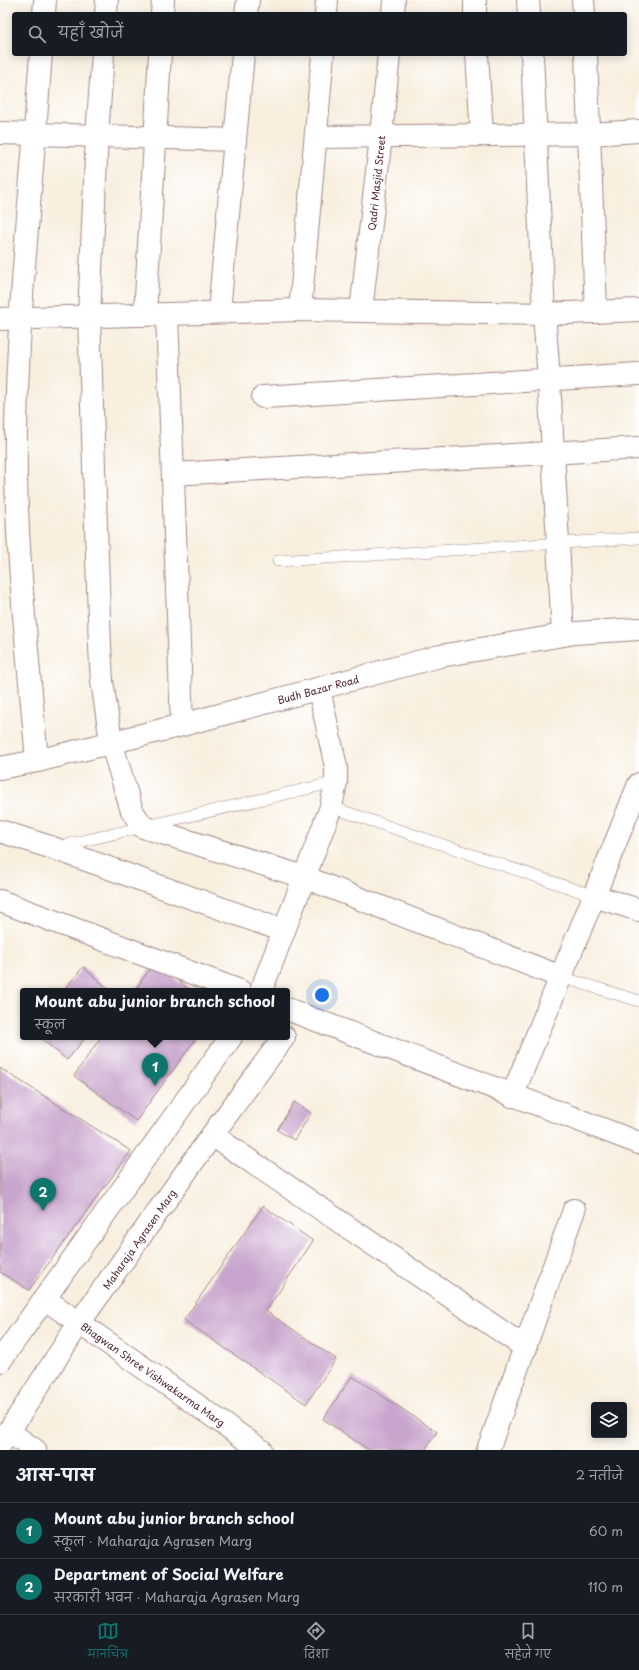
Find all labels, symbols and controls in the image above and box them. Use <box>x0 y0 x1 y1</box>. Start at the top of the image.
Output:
search box <box>12 12 627 56</box>
text: यहाँ खोजें <box>58 20 124 43</box>
icon: search <box>26 23 48 45</box>
street label: Qadri Masjid Street <box>364 135 388 231</box>
street label: Budh Bazar Road <box>276 671 361 707</box>
your location <box>312 985 332 1005</box>
popup <box>20 988 290 1040</box>
text: Mount abu junior branch school <box>35 989 275 1012</box>
text: स्कूल <box>35 1014 66 1033</box>
pin: 1 <box>142 1053 168 1086</box>
pin: 2 <box>30 1178 56 1211</box>
street label: Maharaja Agrasen Marg <box>99 1186 179 1292</box>
street label: Bhagwan Shree Vishwakarma Marg <box>78 1318 228 1430</box>
map controls <box>591 1402 627 1438</box>
button: layers <box>591 1402 627 1438</box>
text: आस-पास <box>16 1461 95 1487</box>
text: 2 नतीजे <box>576 1465 623 1484</box>
text: Mount abu junior branch school <box>54 1506 294 1529</box>
text: 1 <box>26 1521 32 1540</box>
text: 60 m <box>589 1521 623 1540</box>
text: स्कूल · Maharaja Agrasen Marg <box>54 1531 252 1550</box>
text: Department of Social Welfare <box>54 1562 284 1585</box>
text: 2 <box>24 1577 34 1596</box>
text: 110 m <box>588 1577 623 1596</box>
text: सरकारी भवन · Maharaja Agrasen Marg <box>54 1587 300 1606</box>
tab: मानचित्र <box>88 1620 128 1666</box>
tab: दिशा <box>304 1620 329 1666</box>
tab: सहेजे गए <box>505 1620 551 1666</box>

